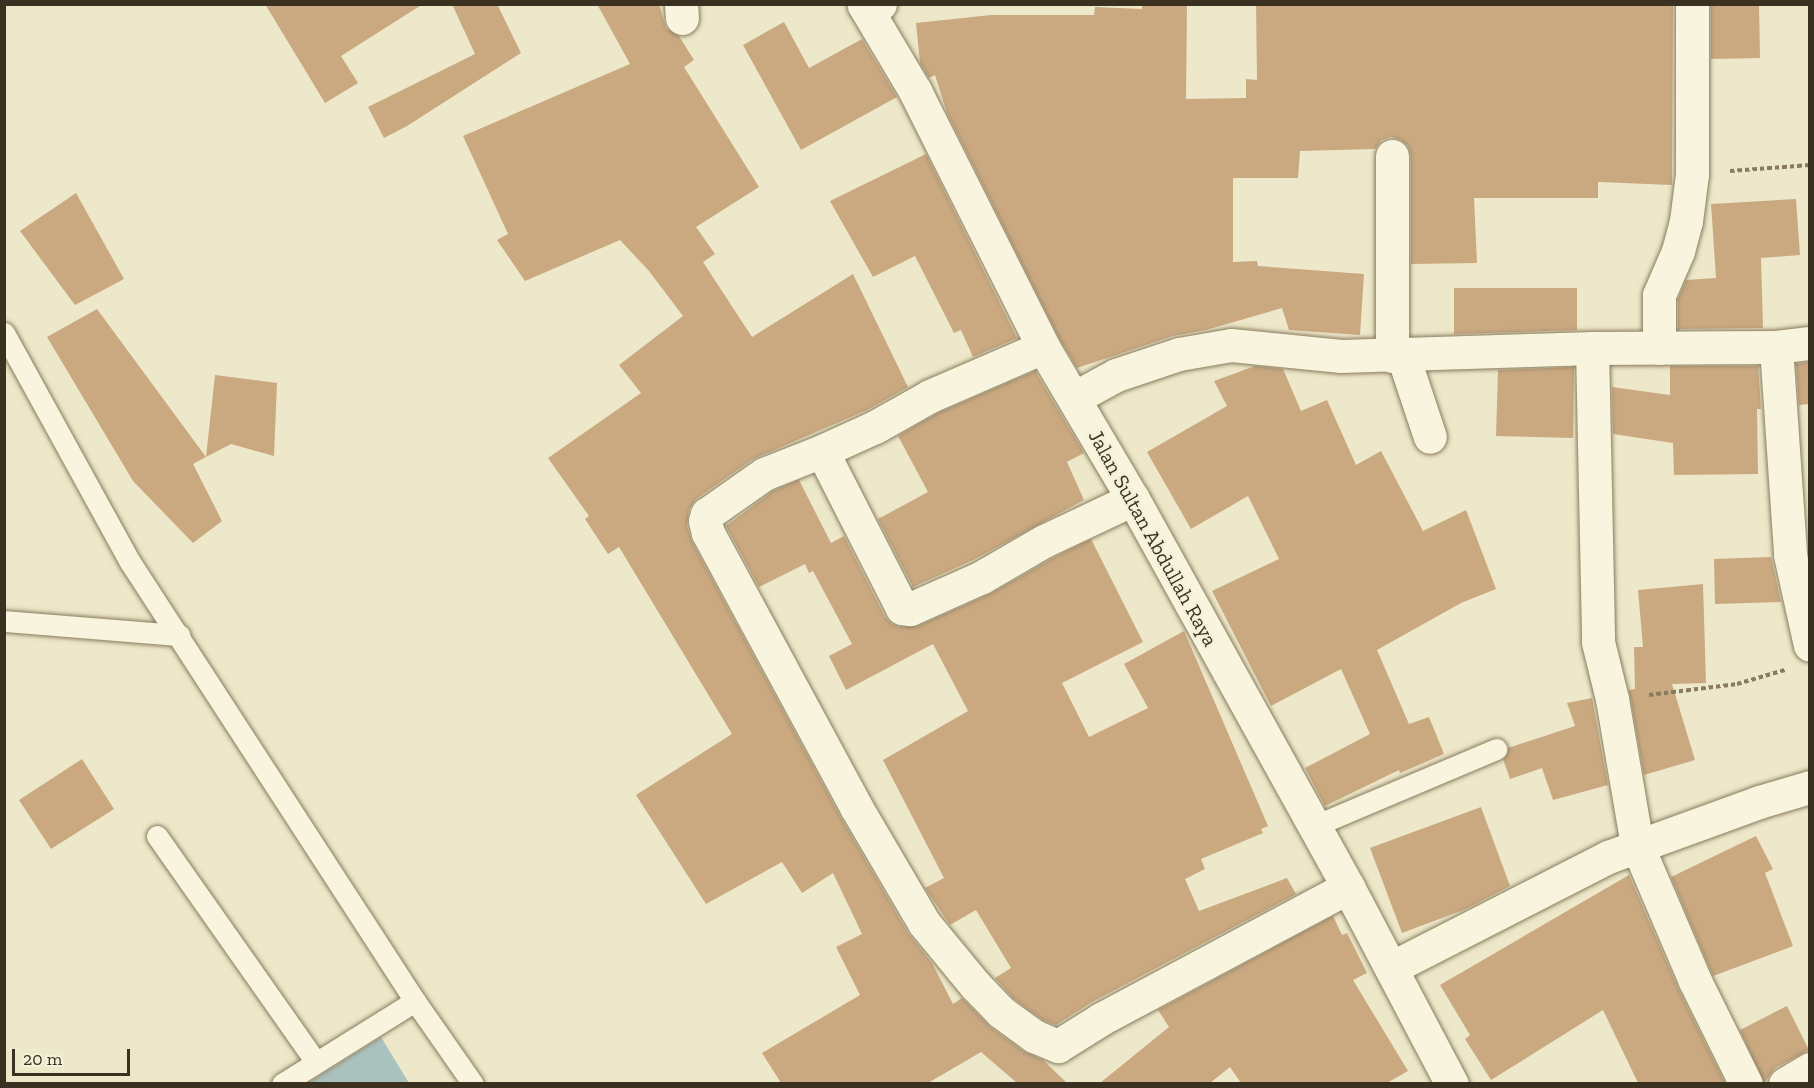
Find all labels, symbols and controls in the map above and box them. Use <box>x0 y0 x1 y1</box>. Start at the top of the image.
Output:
street label: Jalan Sultan Abdullah Raya <box>1083 425 1223 651</box>
scale bar <box>15 1037 134 1075</box>
text: 20 m <box>23 1048 62 1070</box>

